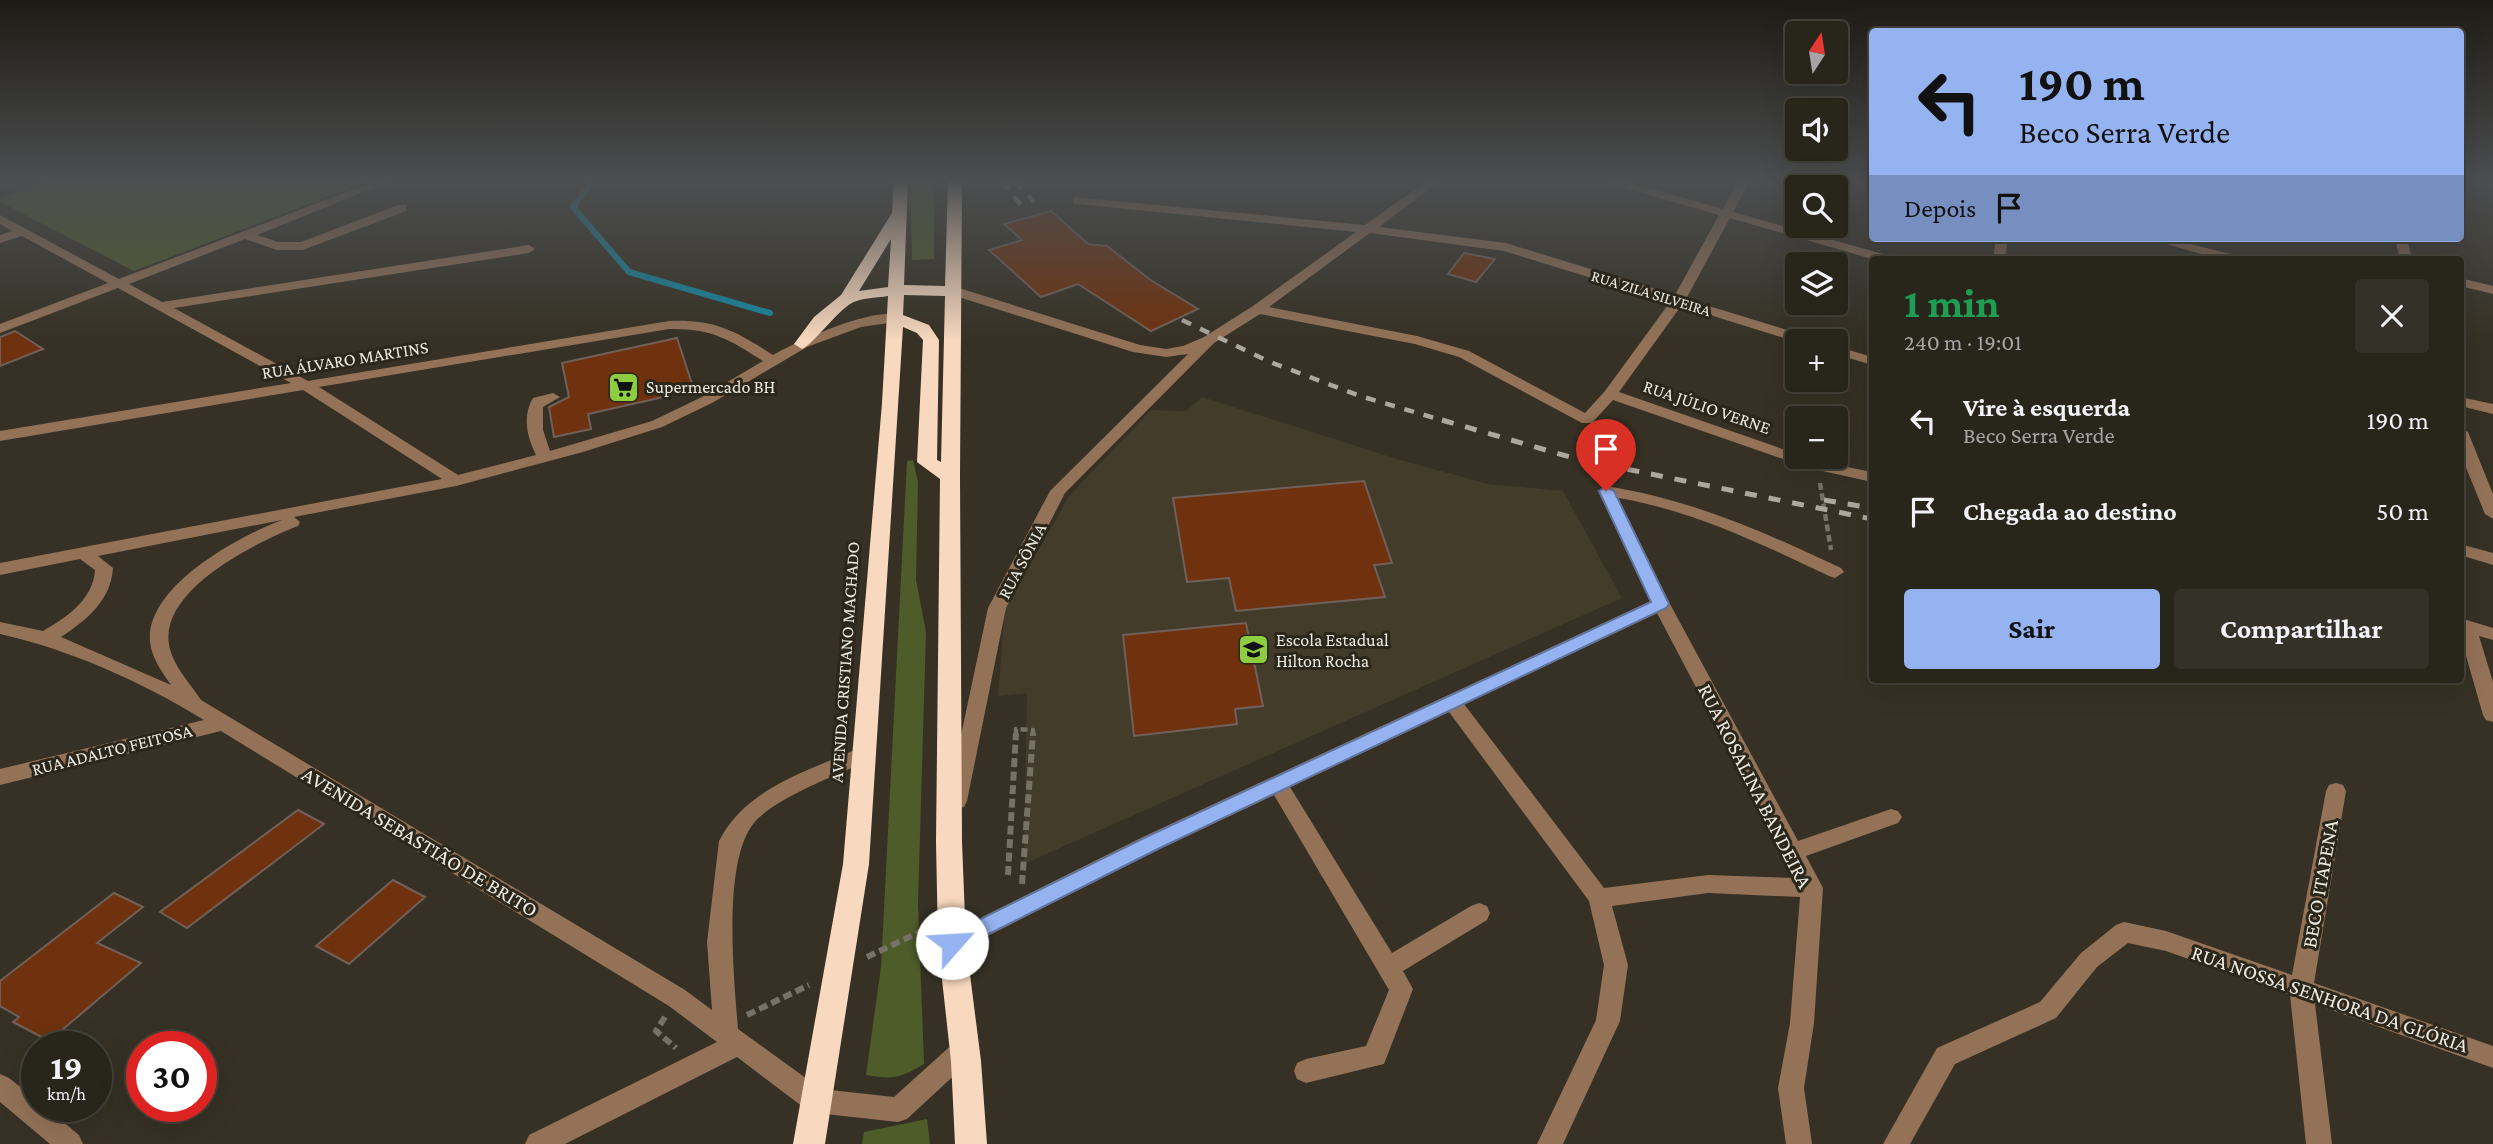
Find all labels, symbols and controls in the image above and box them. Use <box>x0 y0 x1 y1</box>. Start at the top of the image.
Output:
north arrow <box>1785 21 1848 84</box>
map controls <box>1785 21 1848 469</box>
icon: left <box>1904 56 1995 147</box>
text: 190 m <box>2019 56 2145 111</box>
button: sound <box>1785 98 1848 161</box>
text: Beco Serra Verde <box>2019 114 2230 150</box>
button: search <box>1785 175 1848 238</box>
icon: arrive <box>1990 189 2028 227</box>
text: Depois <box>1904 194 1976 223</box>
button: layers <box>1785 252 1848 315</box>
street label: RUA ZILA SILVEIRA <box>1589 267 1714 319</box>
text: 1 min <box>1904 279 2000 326</box>
button: close <box>2355 279 2429 353</box>
button: + <box>1785 329 1848 392</box>
text: 240 m · 19:01 <box>1904 329 2022 355</box>
street label: RUA ÁLVARO MARTINS <box>260 337 430 383</box>
supermarket icon: Supermercado BH <box>606 370 640 404</box>
street label: RUA JÚLIO VERNE <box>1641 376 1773 438</box>
place label: Supermercado BH <box>646 377 776 397</box>
text: Vire à esquerda <box>1963 393 2130 422</box>
icon: left <box>1904 402 1942 440</box>
button: − <box>1785 406 1848 469</box>
text: 190 m <box>2367 406 2429 435</box>
pin <box>1576 419 1636 491</box>
text: Beco Serra Verde <box>1963 422 2115 448</box>
icon: arrive <box>1587 430 1625 468</box>
icon: arrive <box>1904 493 1942 531</box>
text: Chegada ao destino <box>1963 497 2177 526</box>
text: 50 m <box>2376 497 2429 526</box>
street label: RUA SÔNIA <box>994 519 1051 602</box>
street label: AVENIDA CRISTIANO MACHADO <box>827 541 863 783</box>
button: Sair <box>1904 589 2160 669</box>
button: Compartilhar <box>2174 589 2429 669</box>
place label: Escola Estadual Hilton Rocha <box>1276 630 1389 671</box>
school or university icon: Escola Estadual Hilton Rocha <box>1236 633 1270 667</box>
street label: RUA ROSALINA BANDEIRA <box>1693 680 1817 892</box>
street label: RUA ADALTO FEITOSA <box>30 720 195 780</box>
street label: AVENIDA SEBASTIÃO DE BRITO <box>298 762 542 922</box>
street label: BECO ITAPENA <box>2297 818 2343 950</box>
position arrow <box>915 906 989 980</box>
street label: RUA NOSSA SENHORA DA GLÓRIA <box>2188 940 2472 1058</box>
speed limit sign: 30 <box>126 1031 217 1122</box>
text: 19 <box>50 1048 83 1087</box>
text: km/h <box>47 1084 86 1104</box>

